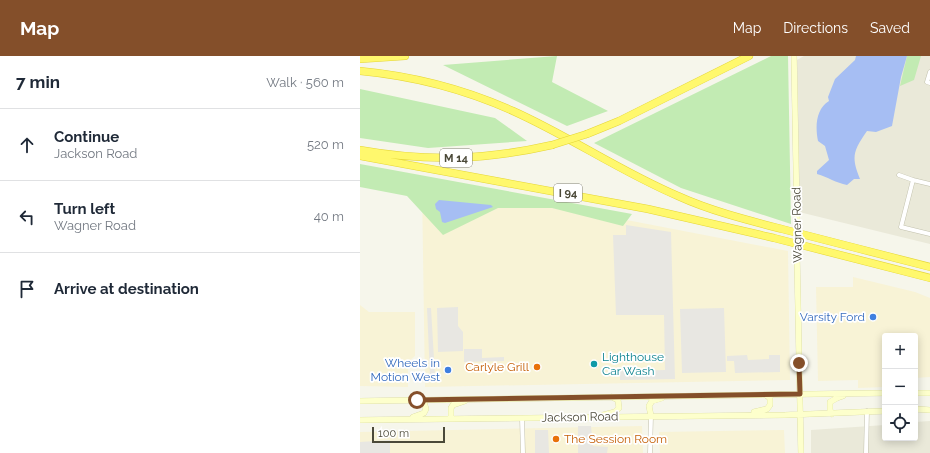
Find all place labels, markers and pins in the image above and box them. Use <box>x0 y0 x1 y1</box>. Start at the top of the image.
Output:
place label: Varsity Ford <box>800 310 865 324</box>
marker: Varsity Ford <box>868 312 878 322</box>
place label: Lighthouse Car Wash <box>602 350 664 378</box>
place label: Wheels in Motion West <box>371 356 440 384</box>
marker: Lighthouse Car Wash <box>589 359 599 369</box>
place label: Carlyle Grill <box>465 360 530 374</box>
marker: Carlyle Grill <box>532 362 542 372</box>
marker: Wheels in Motion West <box>443 365 453 375</box>
place label: The Session Room <box>564 432 667 446</box>
marker: The Session Room <box>551 434 561 444</box>

